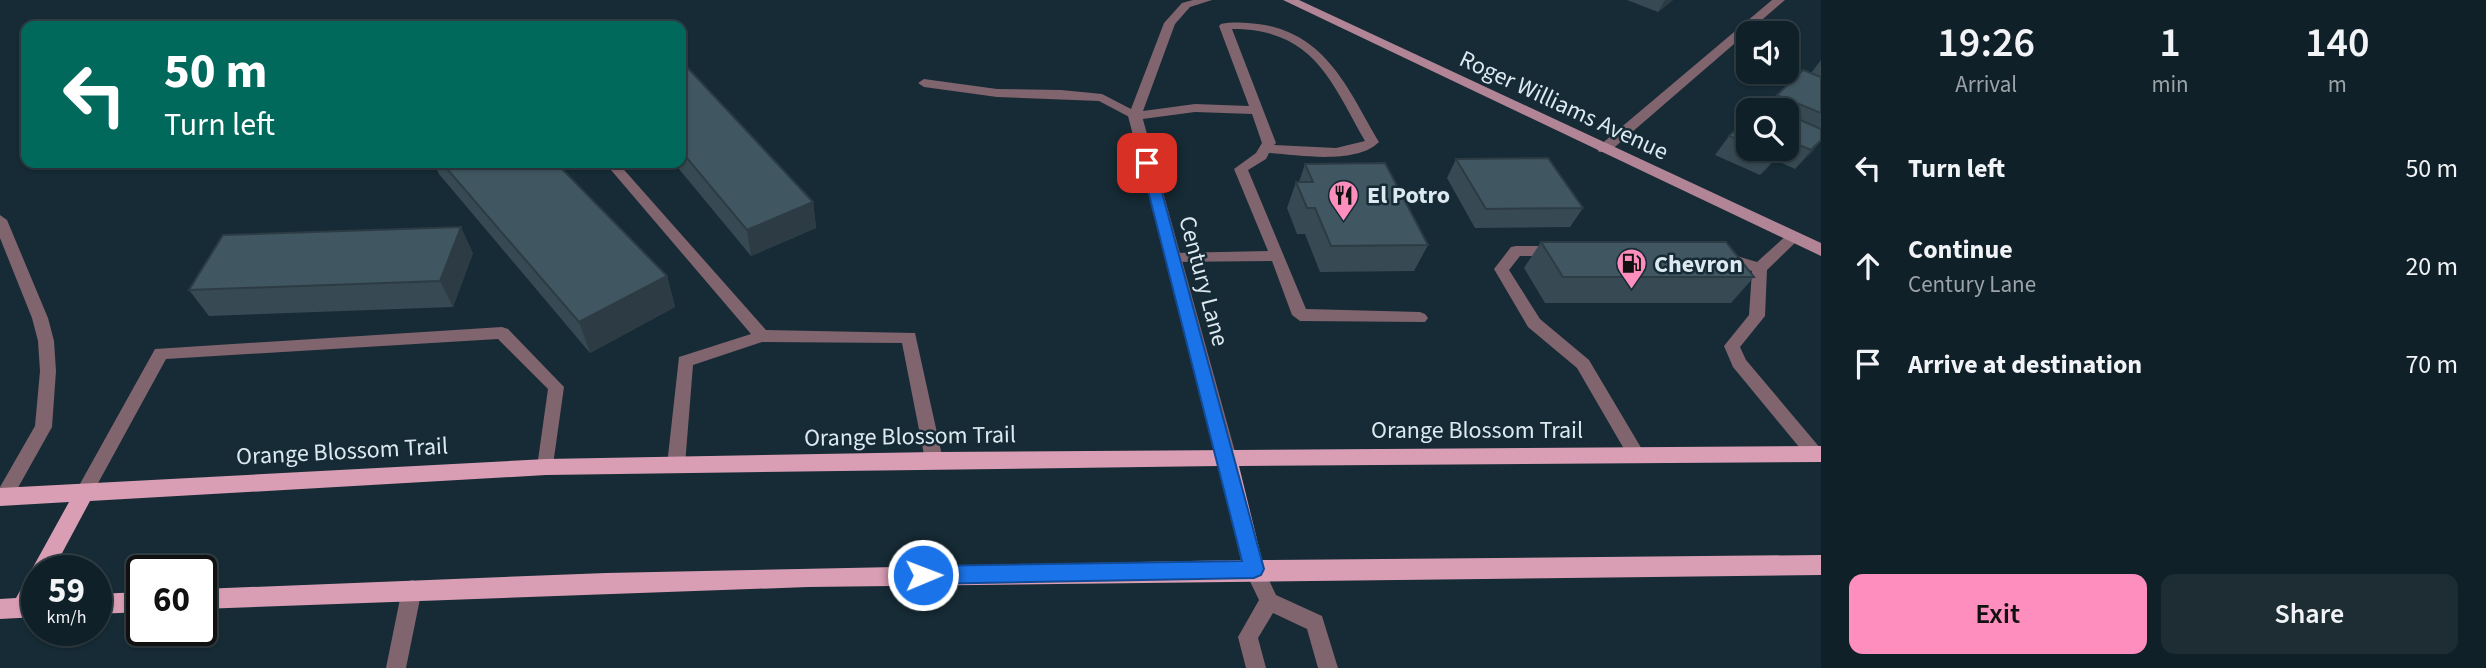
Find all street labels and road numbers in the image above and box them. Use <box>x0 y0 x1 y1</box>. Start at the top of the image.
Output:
street label: Roger Williams Avenue <box>1454 42 1674 169</box>
street label: Century Lane <box>1169 212 1238 350</box>
street label: Orange Blossom Trail <box>1371 413 1583 448</box>
street label: Orange Blossom Trail <box>804 417 1016 456</box>
street label: Orange Blossom Trail <box>235 428 449 475</box>

